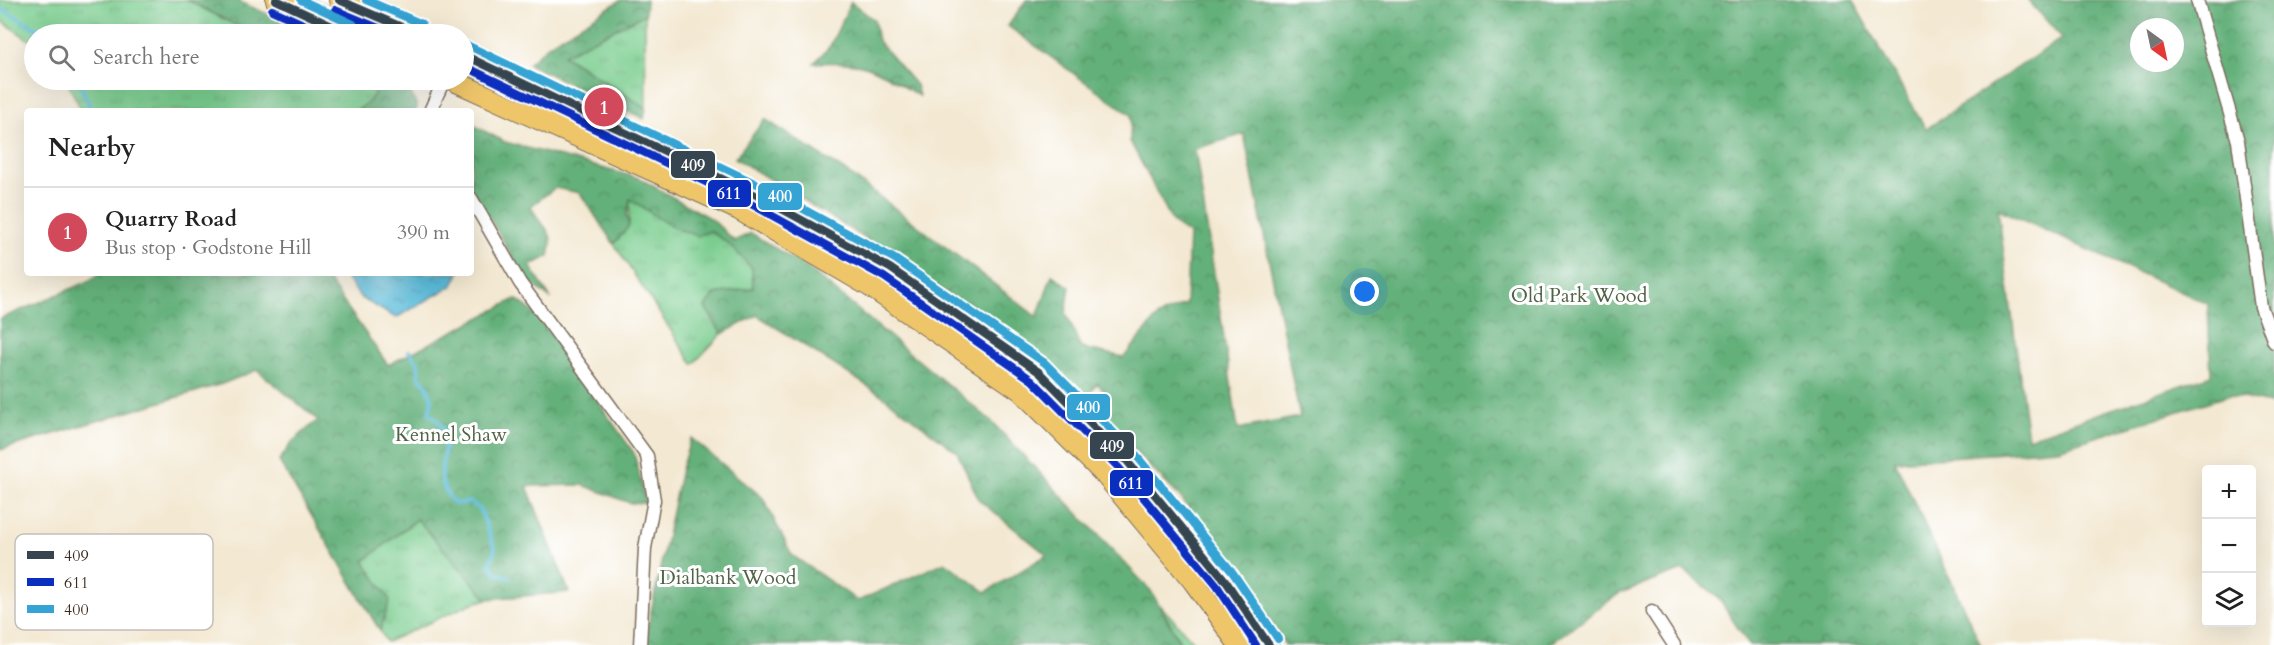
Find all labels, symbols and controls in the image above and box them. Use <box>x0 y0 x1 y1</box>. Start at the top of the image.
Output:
north arrow <box>2130 18 2184 72</box>
search box <box>24 24 474 90</box>
icon: search <box>45 41 78 74</box>
text: Search here <box>93 42 200 72</box>
pin: 1 <box>584 84 624 130</box>
text: Nearby <box>48 130 136 165</box>
line badge: 409 <box>670 150 716 179</box>
text: 409 <box>681 155 705 177</box>
line badge: 611 <box>707 179 752 208</box>
line badge: 400 <box>757 182 803 211</box>
text: 611 <box>717 183 741 205</box>
text: 400 <box>768 186 792 208</box>
text: Quarry Road <box>105 204 237 234</box>
text: 1 <box>62 219 73 246</box>
text: 390 m <box>397 219 450 246</box>
text: Bus stop · Godstone Hill <box>105 234 311 261</box>
your location <box>1350 277 1379 306</box>
park label: Old Park Wood <box>1511 282 1648 309</box>
line badge: 400 <box>1066 393 1111 421</box>
text: 400 <box>1076 397 1100 419</box>
park label: Kennel Shaw <box>395 421 507 448</box>
line badge: 409 <box>1089 431 1135 460</box>
text: 409 <box>1100 436 1124 458</box>
map controls <box>2202 465 2256 627</box>
button: + <box>2202 465 2256 519</box>
line badge: 611 <box>1109 469 1154 497</box>
text: 611 <box>1119 473 1143 495</box>
button: − <box>2202 519 2256 573</box>
legend <box>15 534 213 630</box>
text: 409 <box>64 545 89 567</box>
park label: Dialbank Wood <box>660 564 797 591</box>
text: 611 <box>64 572 89 594</box>
button: layers <box>2202 573 2256 627</box>
text: 400 <box>64 599 89 621</box>

